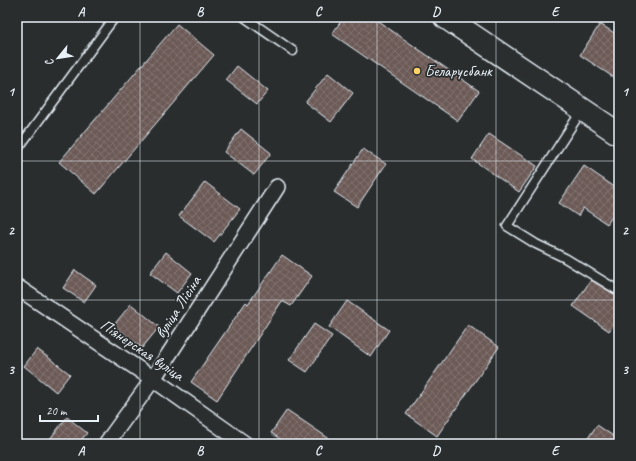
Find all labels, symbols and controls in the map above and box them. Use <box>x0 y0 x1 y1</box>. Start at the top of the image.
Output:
text: A <box>78 4 86 20</box>
text: B <box>197 4 205 20</box>
text: C <box>315 4 323 20</box>
text: D <box>432 4 441 20</box>
text: E <box>552 4 561 20</box>
north arrow <box>38 38 78 78</box>
text: С <box>41 56 57 69</box>
place label: Беларусбанк <box>425 61 493 81</box>
marker: Беларусбанк <box>412 66 422 76</box>
text: 1 <box>8 84 16 100</box>
text: 1 <box>622 84 630 100</box>
text: 2 <box>8 223 15 239</box>
text: 2 <box>622 223 629 239</box>
street label: вуліца Лісіна <box>150 271 206 342</box>
street label: Піянерская вуліца <box>97 315 188 386</box>
text: 3 <box>8 362 15 378</box>
text: 3 <box>622 362 629 378</box>
scale bar <box>40 397 98 423</box>
text: 20 m <box>46 403 68 419</box>
text: A <box>78 443 86 459</box>
text: B <box>197 443 205 459</box>
text: C <box>315 443 323 459</box>
text: D <box>432 443 441 459</box>
text: E <box>552 443 561 459</box>

